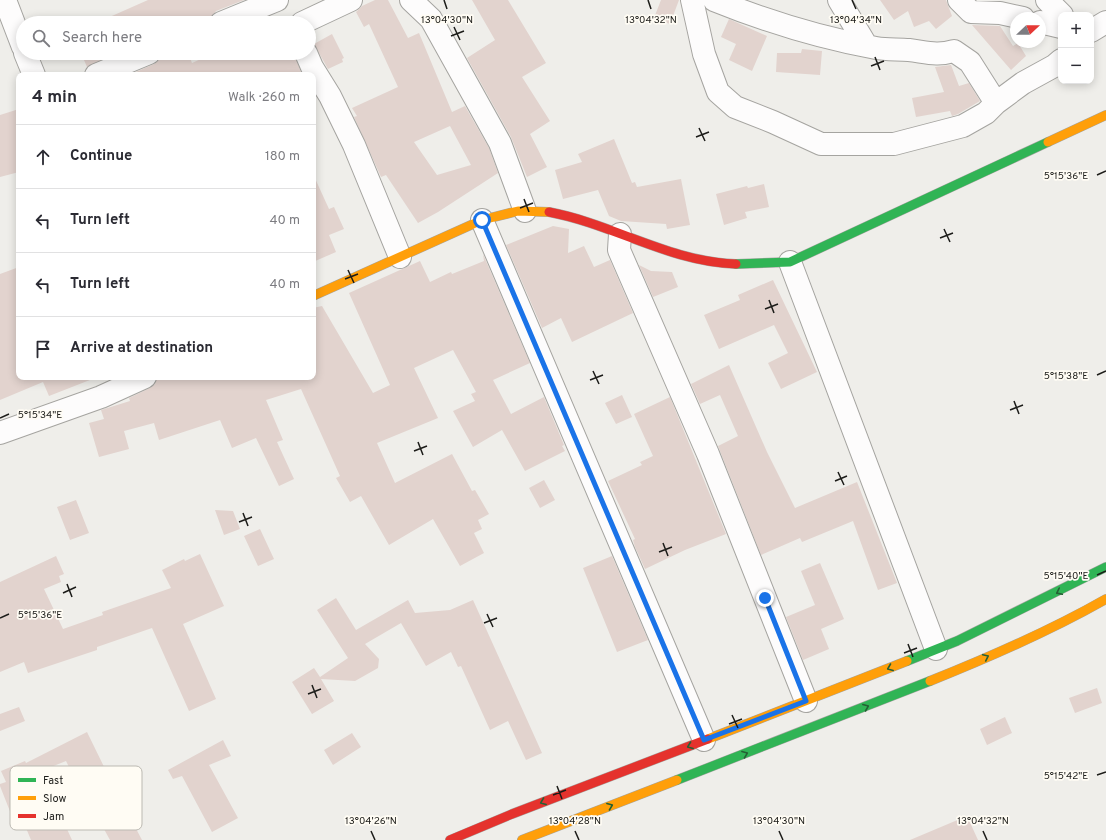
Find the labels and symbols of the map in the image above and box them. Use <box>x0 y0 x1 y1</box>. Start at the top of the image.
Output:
north arrow <box>1010 12 1046 48</box>
text: 13°04'30"N <box>421 14 473 27</box>
text: 13°04'32"N <box>625 14 677 27</box>
text: 13°04'34"N <box>830 14 882 27</box>
text: 5°15'36"E <box>1044 170 1088 183</box>
route start <box>473 211 491 229</box>
text: 5°15'38"E <box>1044 370 1088 383</box>
text: 5°15'34"E <box>18 409 62 422</box>
text: 5°15'40"E <box>1043 570 1089 583</box>
one-way arrow <box>1056 587 1063 595</box>
route end <box>756 589 774 607</box>
text: 5°15'36"E <box>18 609 62 622</box>
one-way arrow <box>981 654 989 662</box>
one-way arrow <box>886 663 894 671</box>
one-way arrow <box>862 703 869 711</box>
one-way arrow <box>687 741 694 749</box>
one-way arrow <box>741 751 748 759</box>
legend <box>10 766 142 830</box>
text: 5°15'42"E <box>1044 770 1088 783</box>
text: Fast <box>43 774 63 788</box>
text: Slow <box>43 792 66 806</box>
one-way arrow <box>539 798 546 806</box>
one-way arrow <box>607 803 614 811</box>
text: Jam <box>43 810 64 824</box>
text: 13°04'26"N <box>345 815 397 828</box>
text: 13°04'28"N <box>549 815 601 828</box>
text: 13°04'30"N <box>753 815 805 828</box>
text: 13°04'32"N <box>957 815 1009 828</box>

